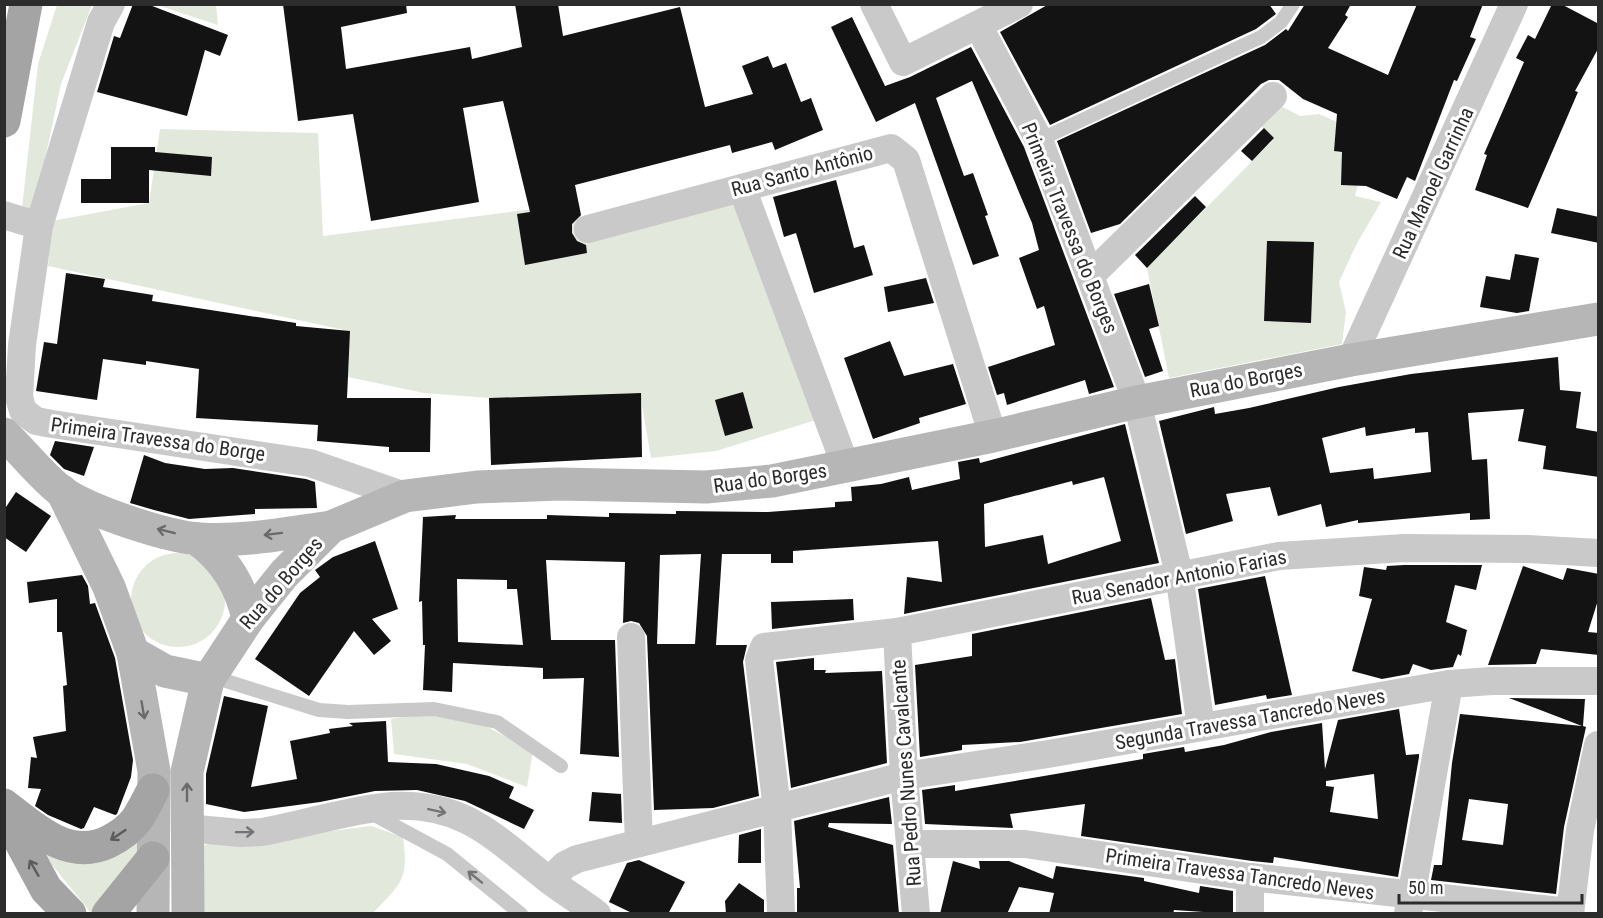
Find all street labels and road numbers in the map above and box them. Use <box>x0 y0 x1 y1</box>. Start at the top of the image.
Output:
street label: Rua Manoel Garrinha <box>1387 103 1479 263</box>
street label: Primeira Travessa do Borges <box>1017 119 1123 337</box>
street label: Rua Santo Antônio <box>729 141 875 201</box>
street label: Rua do Borges <box>1188 357 1304 403</box>
street label: Primeira Travessa do Borge <box>49 412 267 466</box>
street label: Rua do Borges <box>712 458 828 498</box>
street label: Rua do Borges <box>234 532 328 634</box>
street label: Rua Senador Antonio Farias <box>1070 544 1288 610</box>
street label: Rua Pedro Nunes Cavalcante <box>886 659 926 887</box>
street label: Segunda Travessa Tancredo Neves <box>1113 683 1387 755</box>
street label: Primeira Travessa Tancredo Neves <box>1104 843 1376 905</box>

